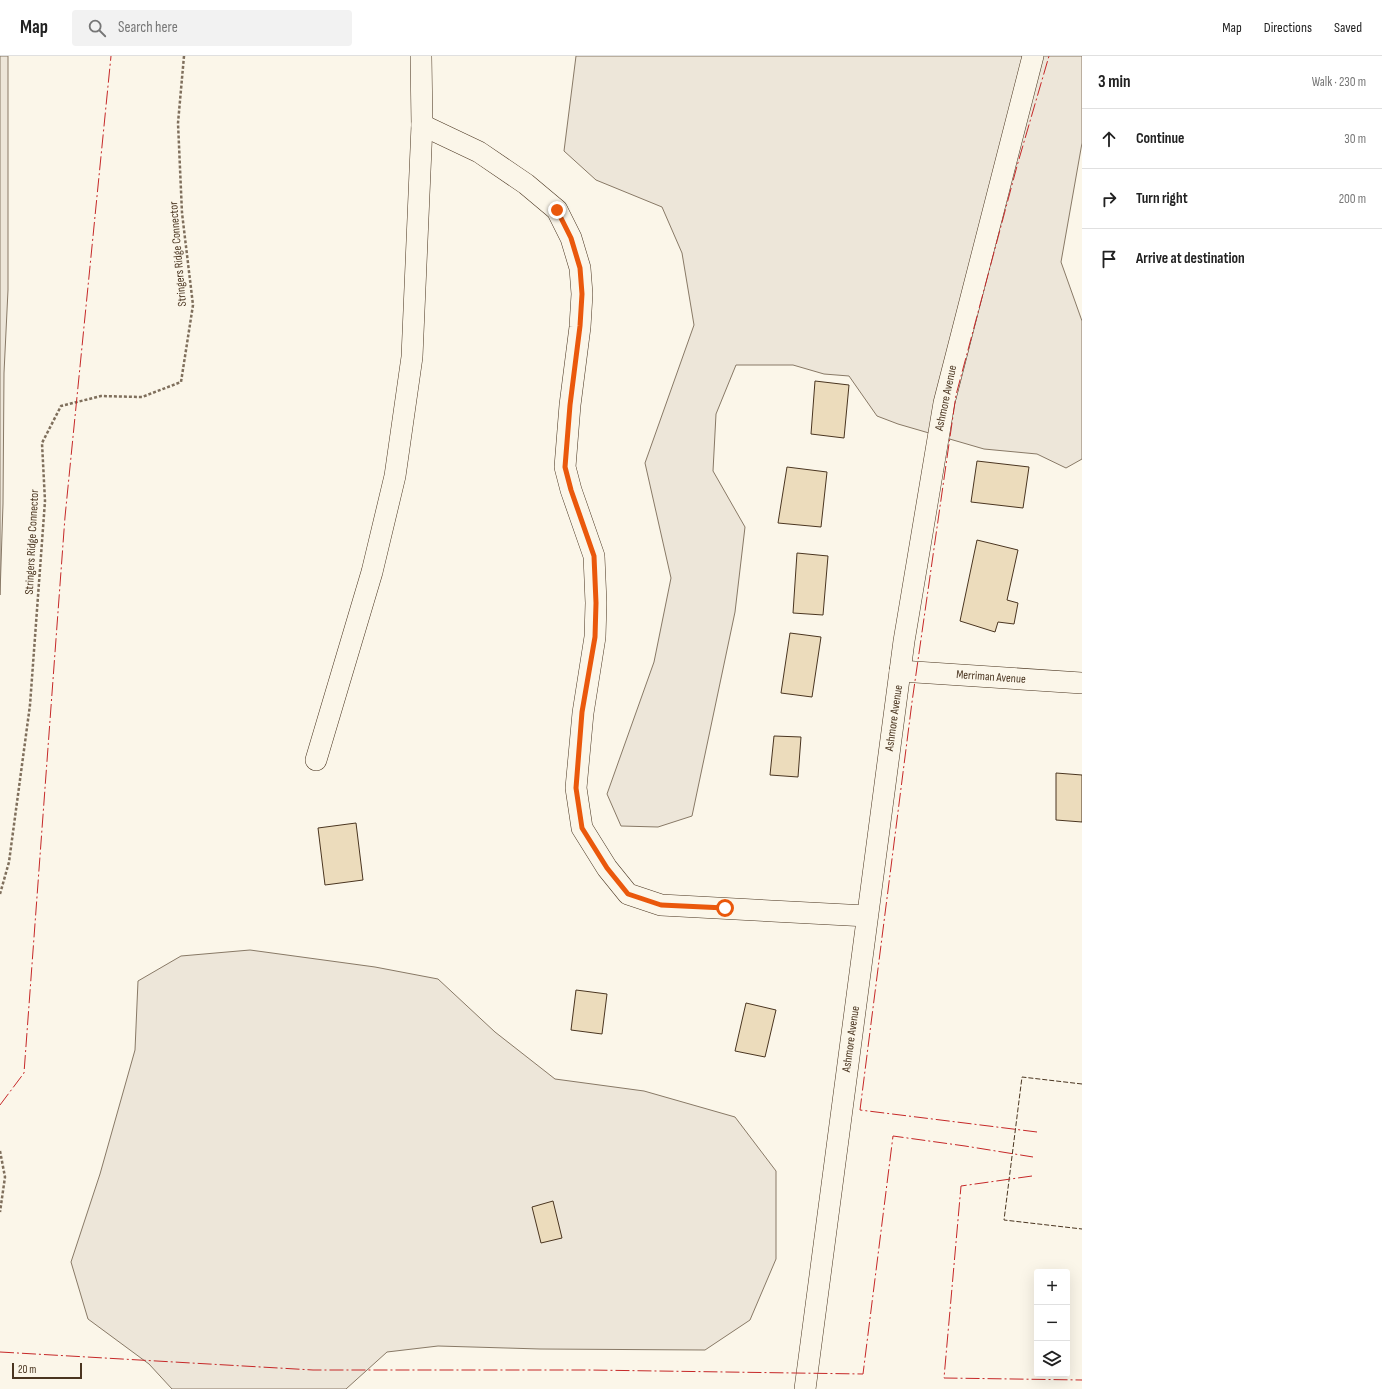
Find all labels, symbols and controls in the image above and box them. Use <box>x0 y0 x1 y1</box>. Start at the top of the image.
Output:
search box <box>72 10 352 46</box>
text: Map <box>20 16 48 39</box>
icon: search <box>86 17 108 39</box>
text: Search here <box>118 18 178 37</box>
text: Map <box>1222 19 1242 36</box>
text: Directions <box>1264 19 1312 36</box>
text: Saved <box>1334 19 1362 36</box>
text: 3 min <box>1098 72 1131 92</box>
text: Walk · 230 m <box>1312 74 1366 90</box>
icon: ahead <box>1098 128 1120 150</box>
text: Continue <box>1136 129 1185 148</box>
text: 30 m <box>1344 131 1366 147</box>
icon: right <box>1098 188 1120 210</box>
text: Turn right <box>1136 189 1188 208</box>
text: 200 m <box>1339 191 1366 207</box>
street label: Stringers Ridge Connector <box>166 200 190 307</box>
route end <box>548 201 566 219</box>
icon: arrive <box>1098 248 1120 270</box>
text: Arrive at destination <box>1136 249 1245 268</box>
street label: Ashmore Avenue <box>932 364 960 433</box>
street label: Stringers Ridge Connector <box>22 488 42 595</box>
street label: Merriman Avenue <box>956 667 1027 687</box>
street label: Ashmore Avenue <box>882 684 906 753</box>
route start <box>716 899 734 917</box>
street label: Ashmore Avenue <box>839 1005 863 1074</box>
map controls <box>1034 1269 1070 1377</box>
button: + <box>1034 1269 1070 1305</box>
button: − <box>1034 1305 1070 1341</box>
button: layers <box>1034 1341 1070 1377</box>
scale bar <box>12 1361 82 1380</box>
text: 20 m <box>18 1363 36 1376</box>

